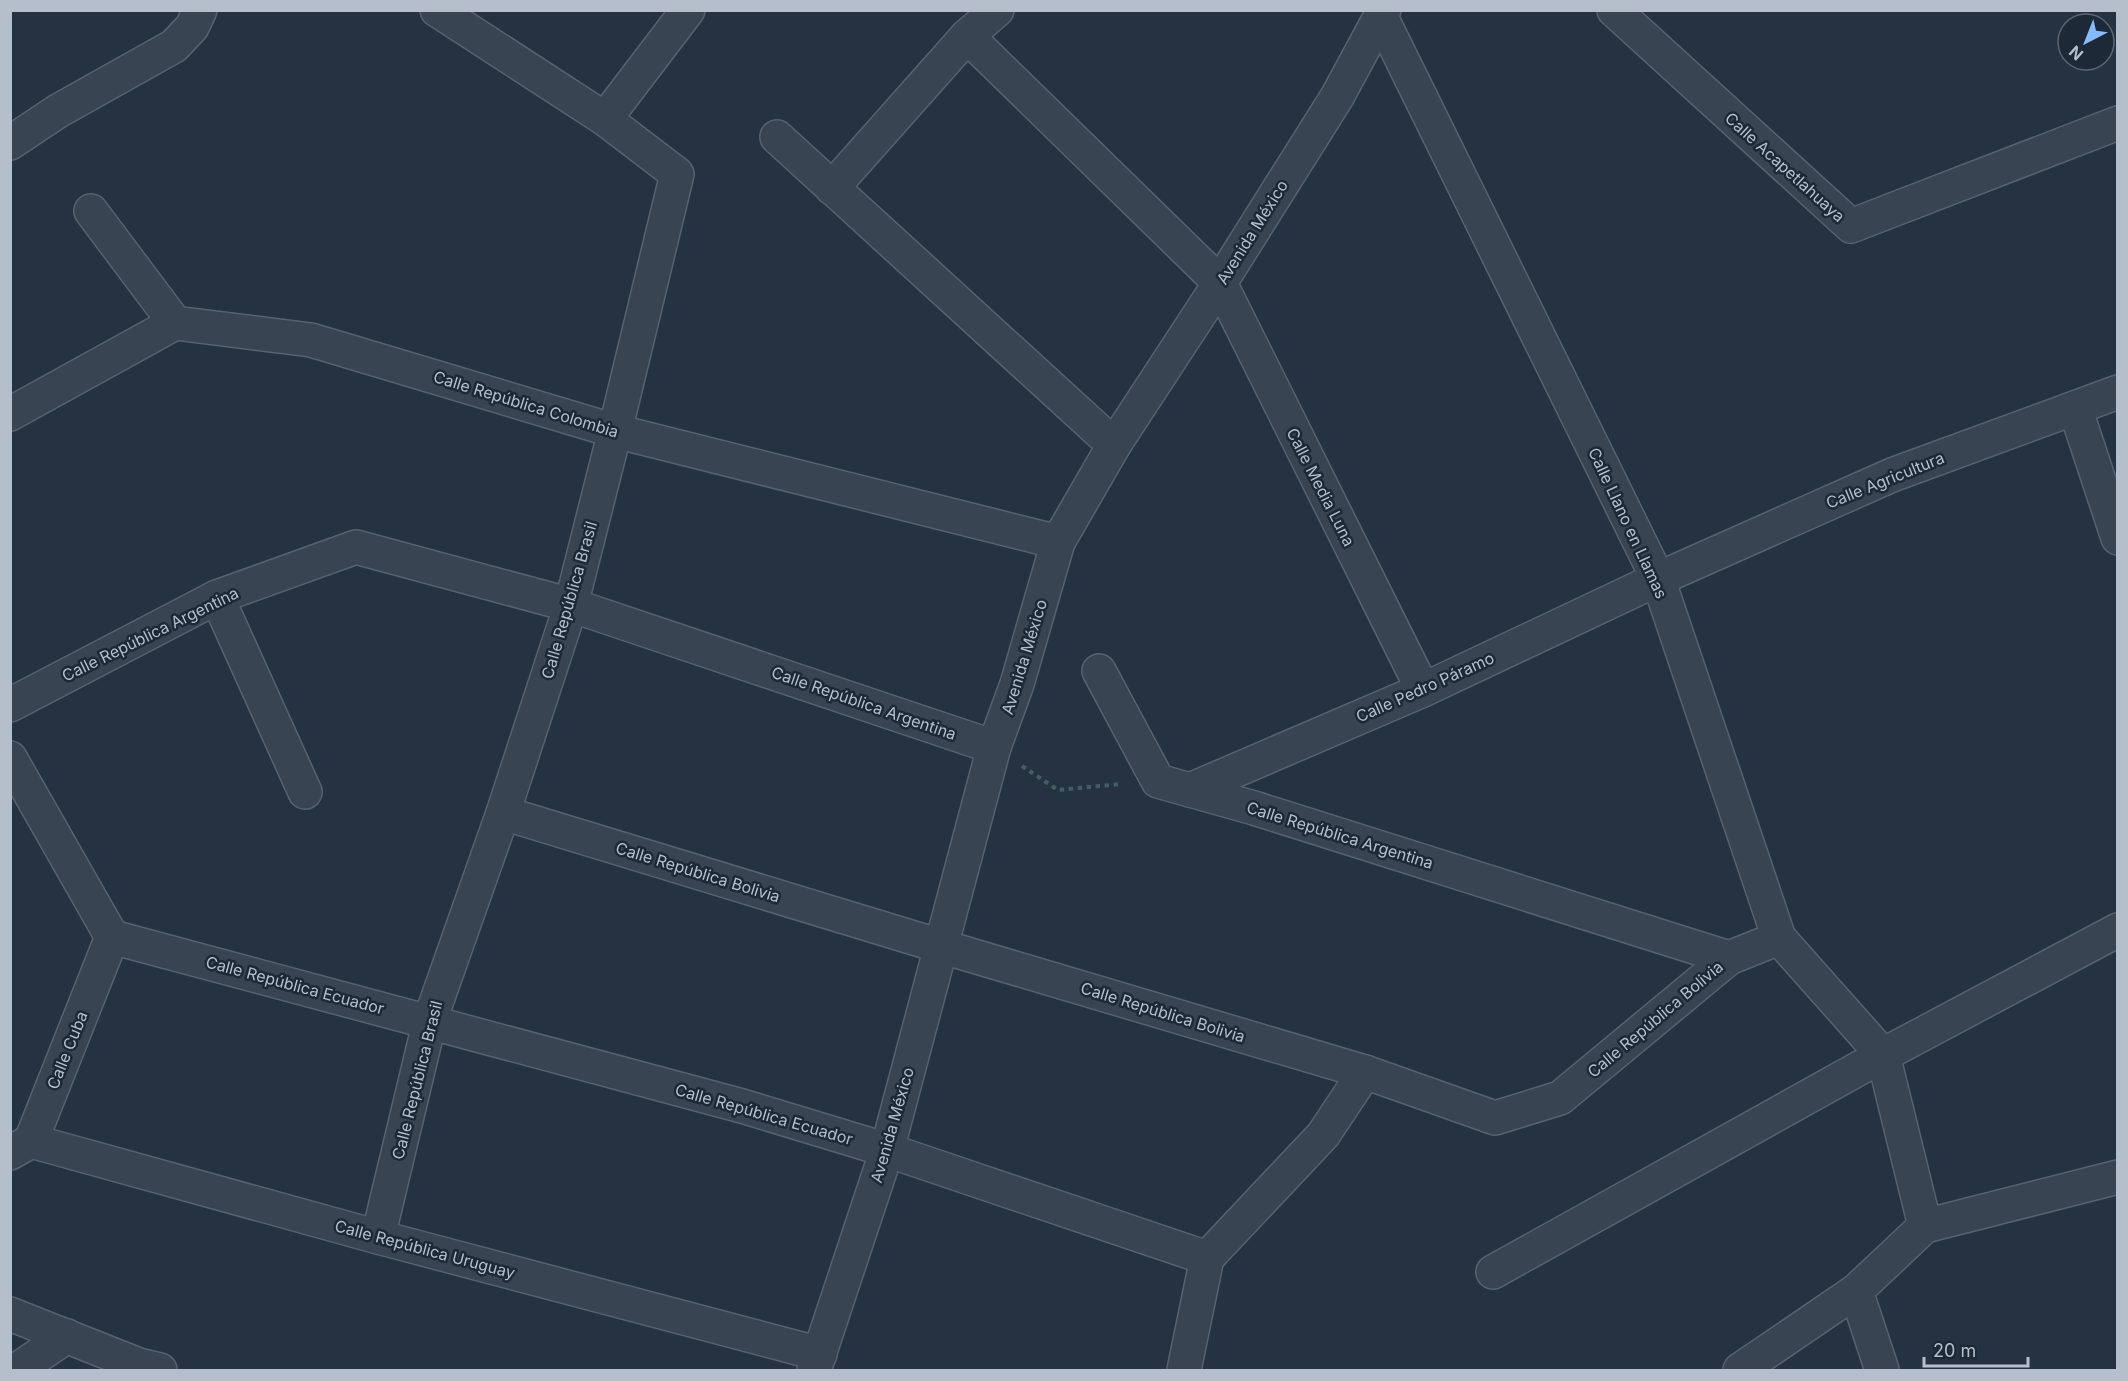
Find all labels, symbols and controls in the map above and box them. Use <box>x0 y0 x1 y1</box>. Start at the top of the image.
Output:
north arrow <box>2056 12 2116 72</box>
text: N <box>2065 42 2087 65</box>
street label: Calle Acapetlahuaya <box>1721 108 1849 226</box>
street label: Avenida México <box>1212 176 1292 288</box>
street label: Calle República Colombia <box>431 366 621 442</box>
street label: Calle Media Luna <box>1283 424 1359 550</box>
street label: Calle Llano en Llamas <box>1584 444 1672 602</box>
street label: Calle Agricultura <box>1823 447 1947 513</box>
street label: Calle República Brasil <box>537 519 601 681</box>
street label: Calle República Argentina <box>58 582 242 686</box>
street label: Avenida México <box>997 597 1051 717</box>
street label: Calle Pedro Páramo <box>1353 648 1497 726</box>
street label: Calle República Argentina <box>769 662 959 744</box>
street label: Calle República Argentina <box>1244 797 1436 873</box>
street label: Calle República Bolivia <box>613 837 783 907</box>
street label: Calle República Ecuador <box>204 952 386 1018</box>
street label: Calle República Bolivia <box>1583 956 1727 1082</box>
street label: Calle República Bolivia <box>1078 977 1248 1047</box>
street label: Calle República Brasil <box>388 999 446 1161</box>
street label: Calle Cuba <box>42 1008 92 1092</box>
street label: Avenida México <box>866 1065 918 1185</box>
street label: Calle República Ecuador <box>673 1079 855 1149</box>
street label: Calle República Uruguay <box>333 1215 517 1283</box>
scale bar <box>1924 1330 2028 1368</box>
text: 20 m <box>1933 1340 1976 1361</box>

